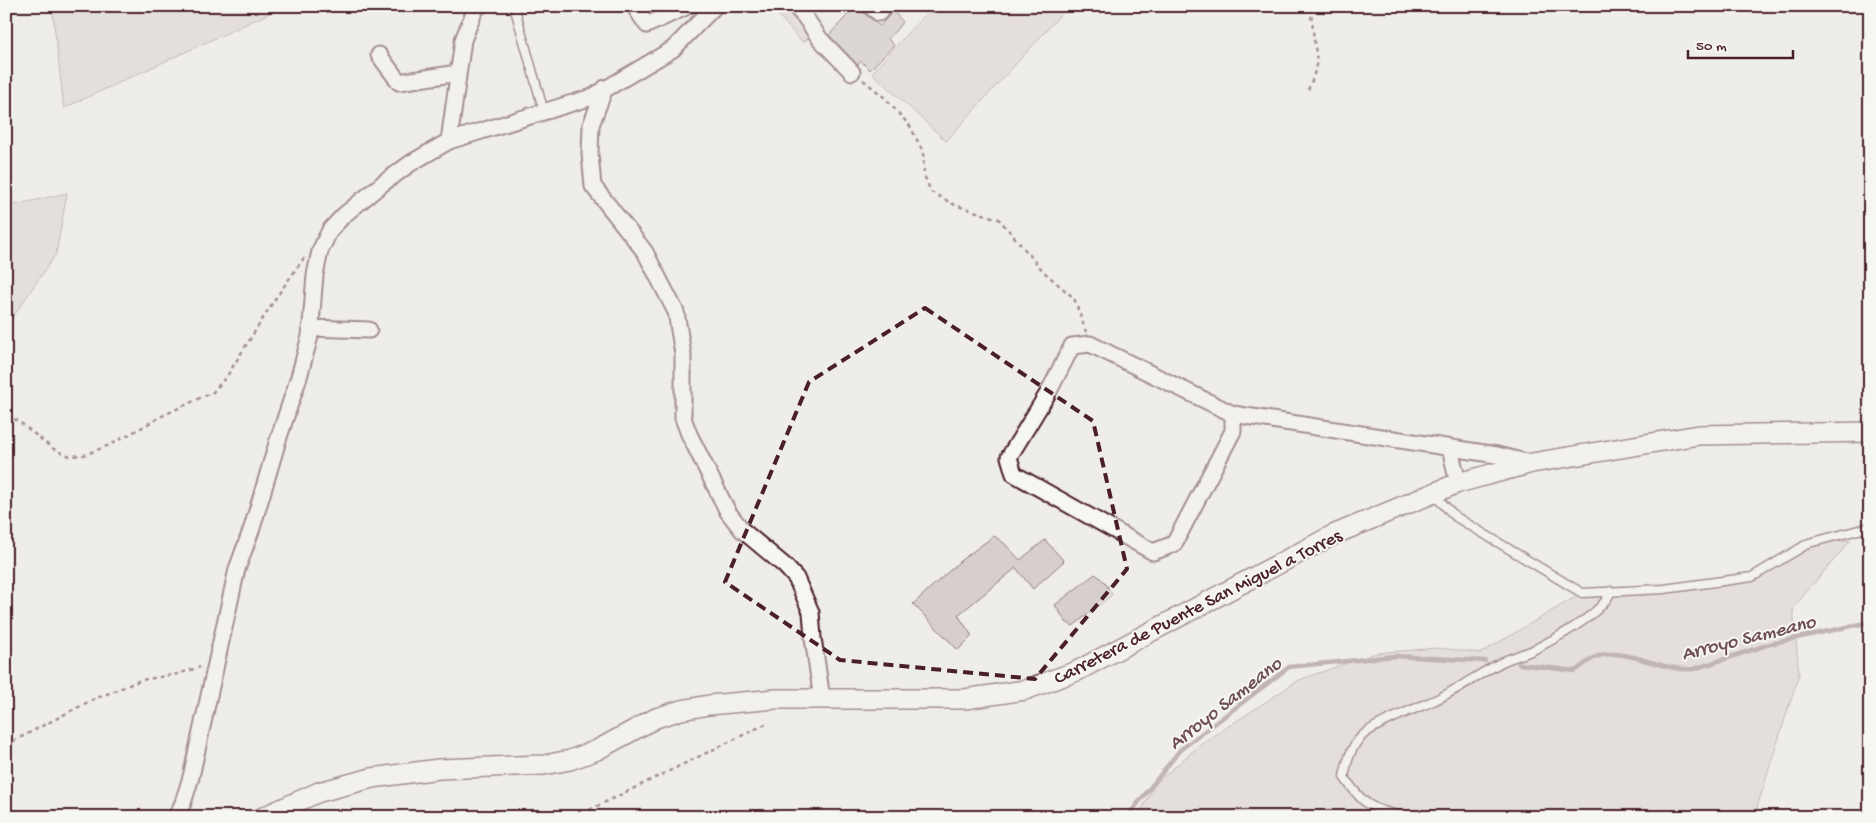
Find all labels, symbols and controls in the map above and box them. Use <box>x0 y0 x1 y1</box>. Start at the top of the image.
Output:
scale bar <box>1688 28 1794 60</box>
text: 50 m <box>1696 38 1727 56</box>
street label: Carretera de Puente San Miguel a Torres <box>1051 525 1347 691</box>
water label: Arroyo Sameano <box>1680 611 1820 667</box>
water label: Arroyo Sameano <box>1165 652 1289 756</box>

